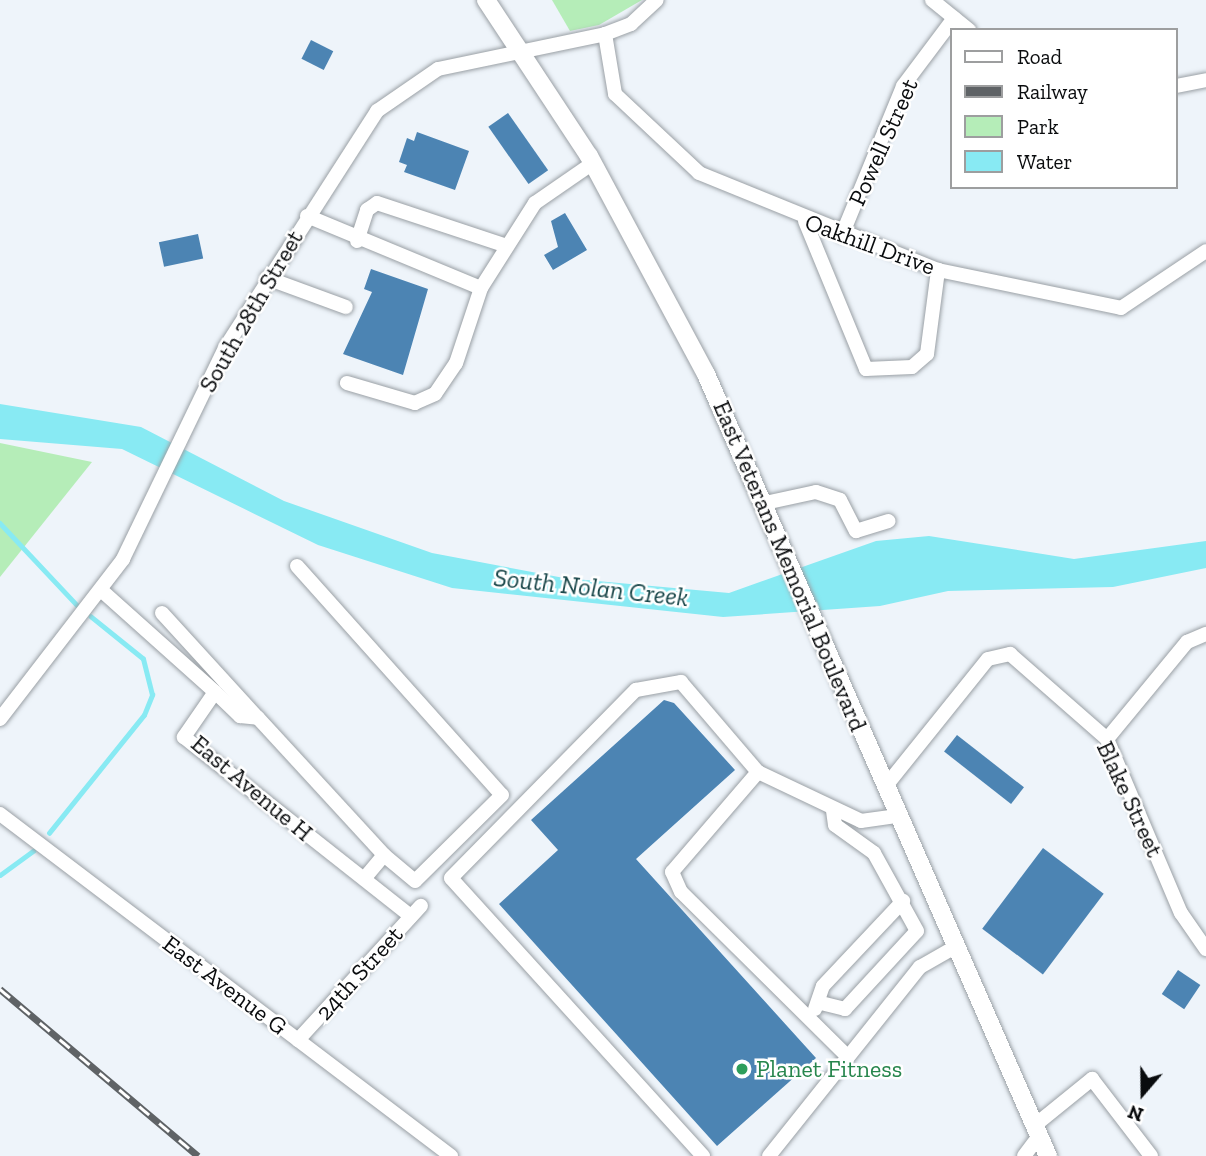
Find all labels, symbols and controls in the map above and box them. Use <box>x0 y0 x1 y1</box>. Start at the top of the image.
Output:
legend <box>950 28 1178 189</box>
text: Road <box>1017 44 1062 69</box>
street label: Powell Street <box>842 74 924 210</box>
text: Railway <box>1017 79 1088 104</box>
text: Park <box>1017 114 1059 139</box>
text: Water <box>1017 149 1072 174</box>
street label: Oakhill Drive <box>801 207 939 281</box>
street label: South 28th Street <box>193 225 309 397</box>
street label: East Veterans Memorial Boulevard <box>707 396 873 736</box>
water label: South Nolan Creek <box>492 562 690 614</box>
street label: East Avenue H <box>185 729 319 847</box>
street label: Blake Street <box>1091 737 1169 861</box>
street label: 24th Street <box>309 920 409 1026</box>
street label: East Avenue G <box>157 929 293 1041</box>
place label: Planet Fitness <box>756 1055 902 1083</box>
north arrow <box>1108 1058 1178 1128</box>
marker: Planet Fitness <box>734 1061 750 1077</box>
text: N <box>1125 1100 1146 1126</box>

